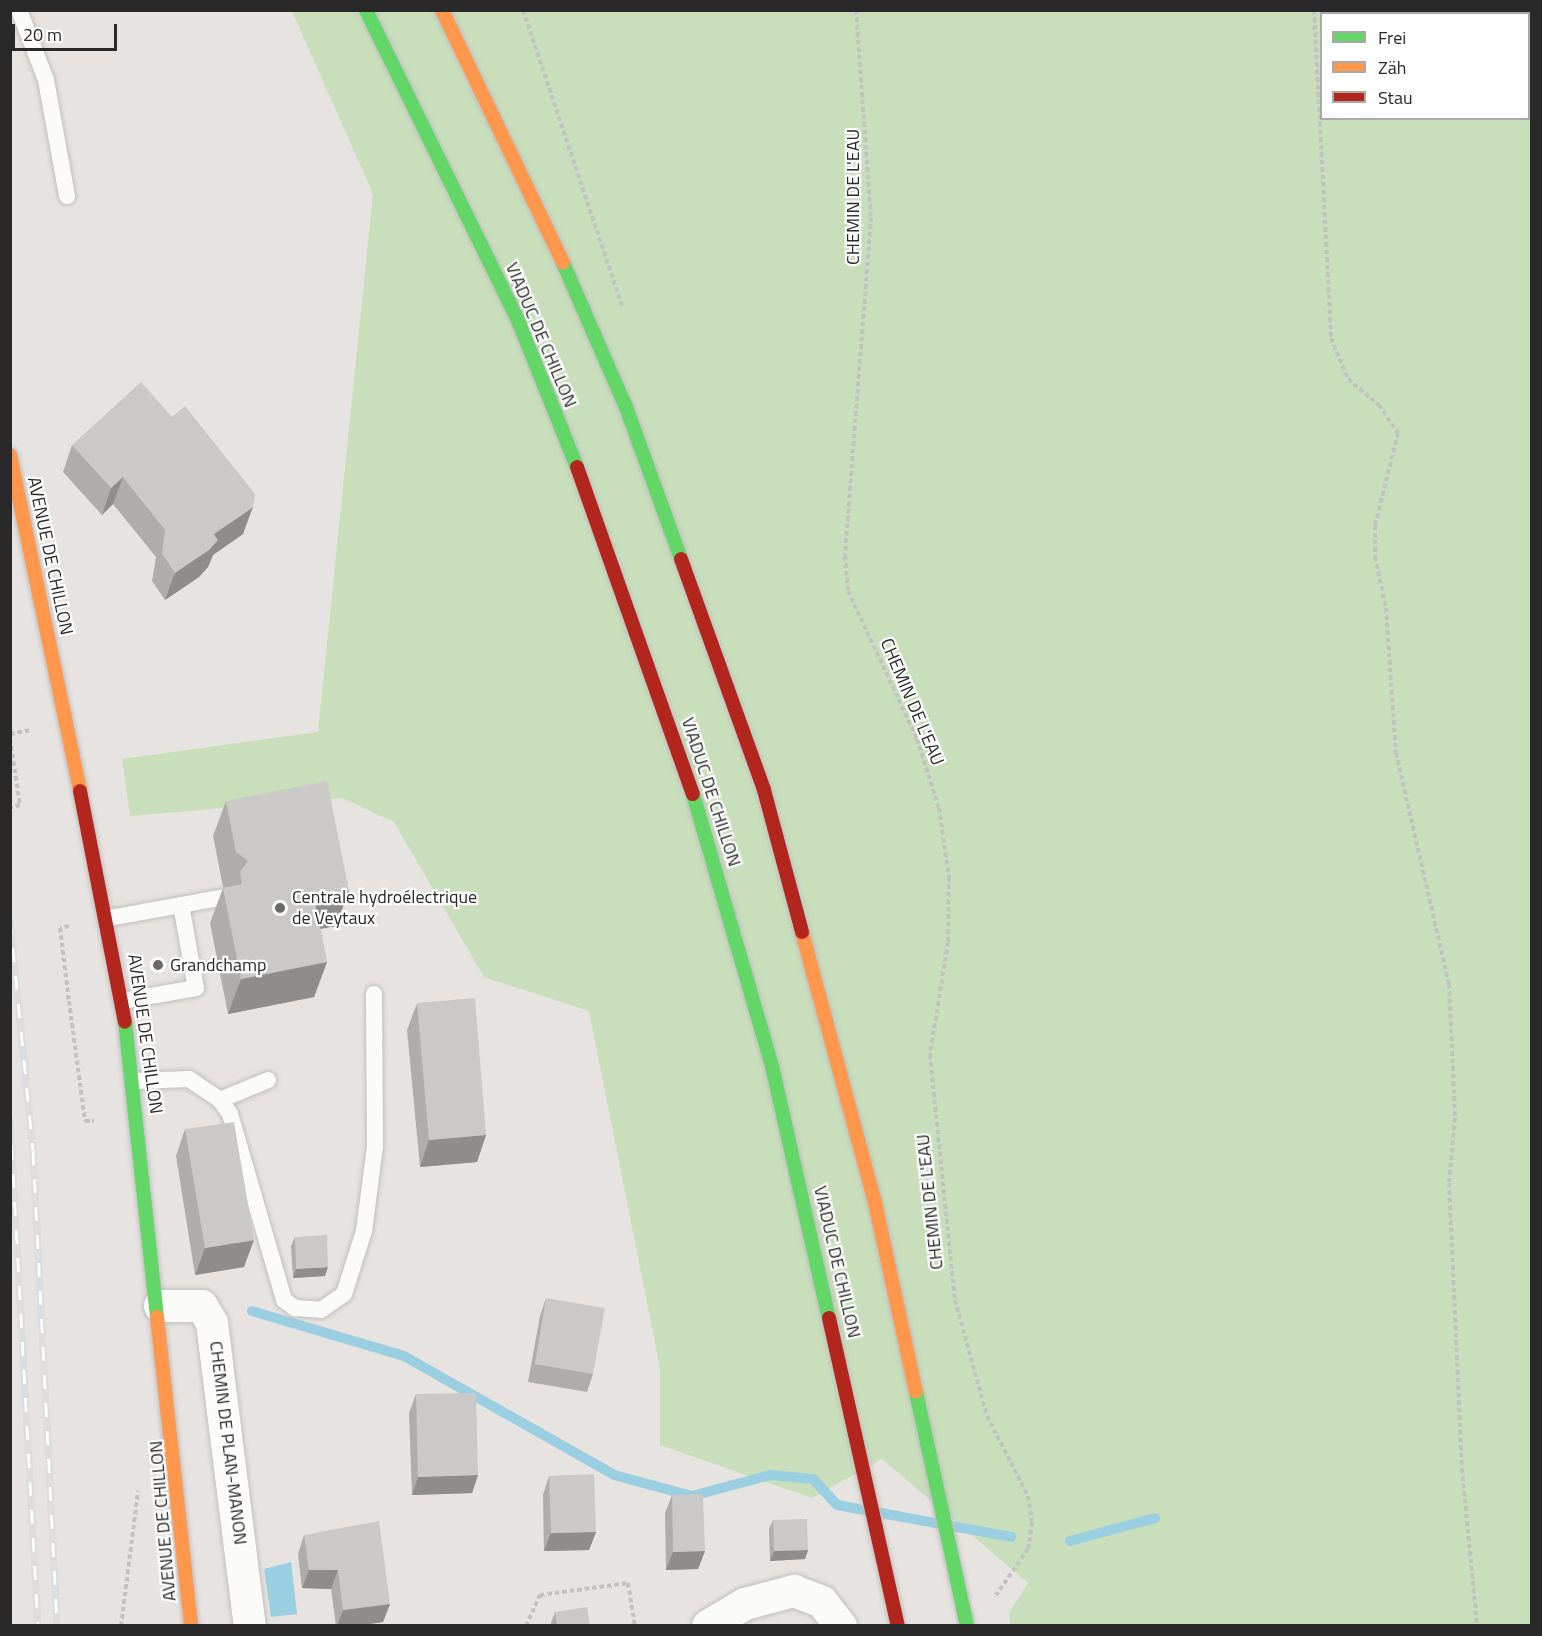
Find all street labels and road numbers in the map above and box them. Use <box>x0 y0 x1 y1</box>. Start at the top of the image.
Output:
street label: CHEMIN DE L'EAU <box>842 129 864 265</box>
street label: VIADUC DE CHILLON <box>501 259 581 411</box>
street label: AVENUE DE CHILLON <box>23 475 77 637</box>
street label: CHEMIN DE L'EAU <box>875 635 949 769</box>
street label: VIADUC DE CHILLON <box>677 715 745 869</box>
street label: AVENUE DE CHILLON <box>123 953 167 1115</box>
street label: CHEMIN DE L'EAU <box>912 1133 948 1271</box>
street label: VIADUC DE CHILLON <box>809 1184 865 1340</box>
street label: CHEMIN DE PLAN-MANON <box>205 1340 251 1546</box>
street label: AVENUE DE CHILLON <box>145 1440 181 1602</box>

